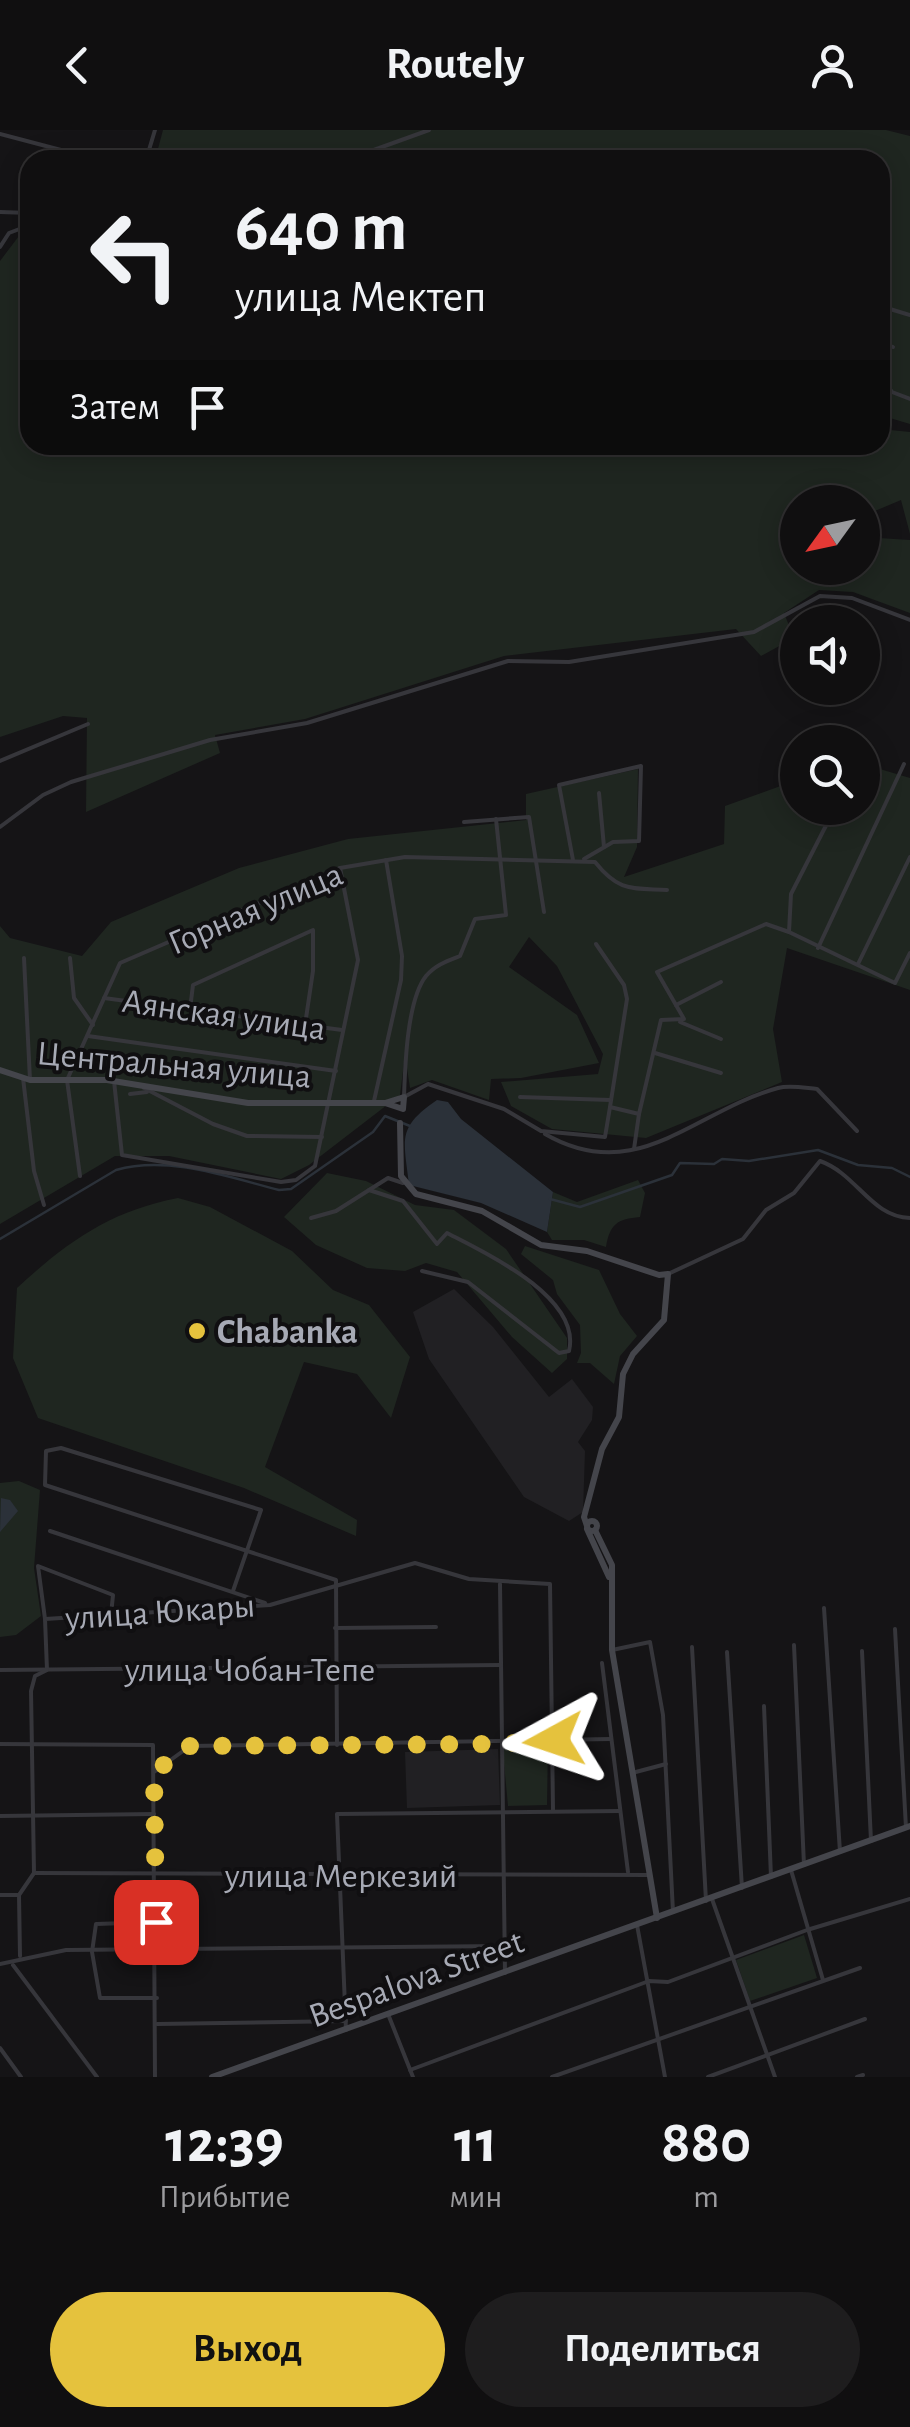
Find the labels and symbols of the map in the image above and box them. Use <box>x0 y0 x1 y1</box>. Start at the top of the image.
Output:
north arrow <box>780 485 880 585</box>
street label: Горная улица <box>163 857 348 962</box>
street label: Аянская улица <box>120 984 328 1047</box>
street label: Центральная улица <box>35 1036 313 1095</box>
place label: Chabanka <box>217 1315 358 1350</box>
marker: Chabanka <box>186 1320 208 1342</box>
street label: улица Юкары <box>63 1588 256 1637</box>
street label: улица Чобан-Тепе <box>124 1653 375 1688</box>
position arrow <box>502 1688 606 1792</box>
street label: улица Меркезий <box>224 1859 457 1894</box>
pin <box>114 1880 199 1965</box>
street label: Bespalova Street <box>305 1924 528 2034</box>

